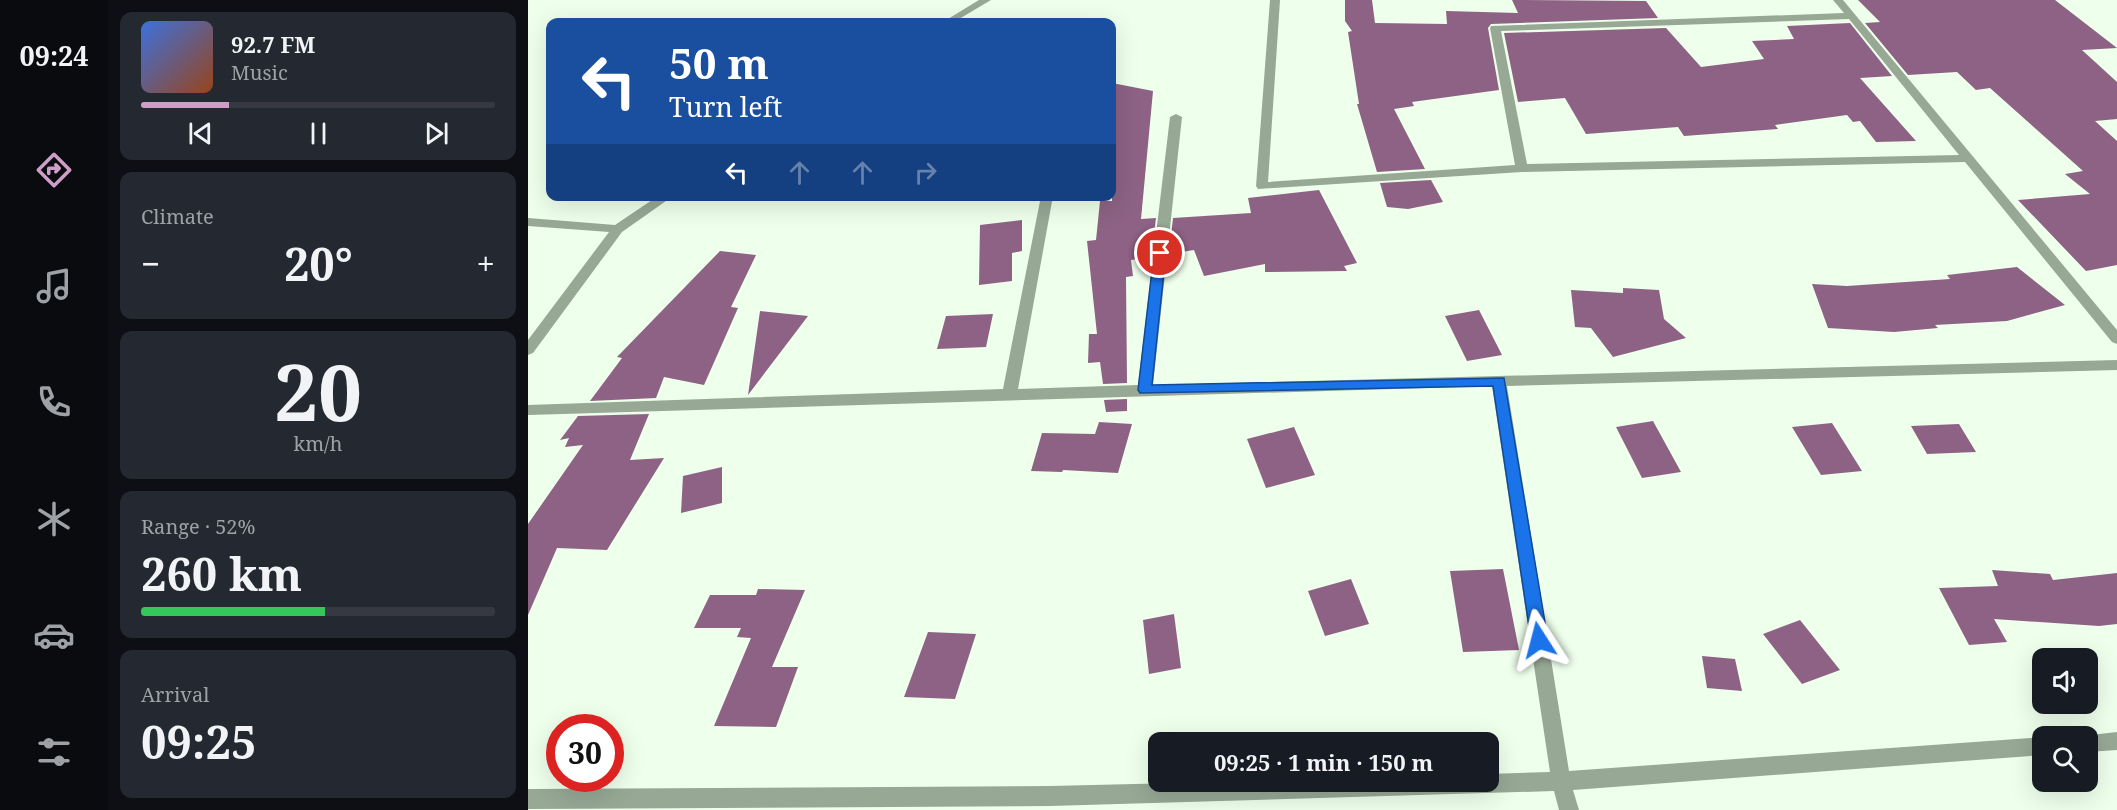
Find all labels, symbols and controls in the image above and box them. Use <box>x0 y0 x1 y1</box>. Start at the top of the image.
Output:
text: 92.7 FM <box>231 29 315 59</box>
text: 50 m <box>669 34 769 91</box>
text: 09:24 <box>19 37 89 74</box>
icon: left <box>570 42 648 120</box>
text: Music <box>231 59 288 86</box>
text: Turn left <box>669 88 782 125</box>
icon: previous <box>184 117 217 150</box>
icon: pause <box>302 117 335 150</box>
icon: next <box>420 117 453 150</box>
icon: directions <box>33 149 75 191</box>
icon: left <box>720 156 753 189</box>
icon: ahead <box>783 156 816 189</box>
icon: ahead <box>846 156 879 189</box>
icon: right <box>909 156 942 189</box>
text: Climate <box>141 203 214 230</box>
pin <box>1134 227 1185 278</box>
text: 20° <box>284 233 353 294</box>
icon: arrive <box>1143 236 1176 269</box>
text: − <box>141 241 160 286</box>
text: + <box>477 241 495 286</box>
icon: music <box>33 265 75 307</box>
text: 20 <box>274 338 362 444</box>
icon: phone <box>33 381 75 423</box>
text: km/h <box>293 430 343 457</box>
icon: climate <box>33 498 75 540</box>
text: Range · 52% <box>141 513 255 540</box>
text: 260 km <box>141 543 302 604</box>
position arrow <box>1507 608 1571 672</box>
icon: car <box>33 614 75 656</box>
map controls <box>2032 648 2098 792</box>
button: sound <box>2032 648 2098 714</box>
text: Arrival <box>141 681 209 708</box>
text: 09:25 <box>141 711 256 772</box>
speed limit sign: 30 <box>546 714 624 792</box>
button: search <box>2032 726 2098 792</box>
icon: filters <box>33 731 75 773</box>
text: 09:25 · 1 min · 150 m <box>1214 747 1433 777</box>

